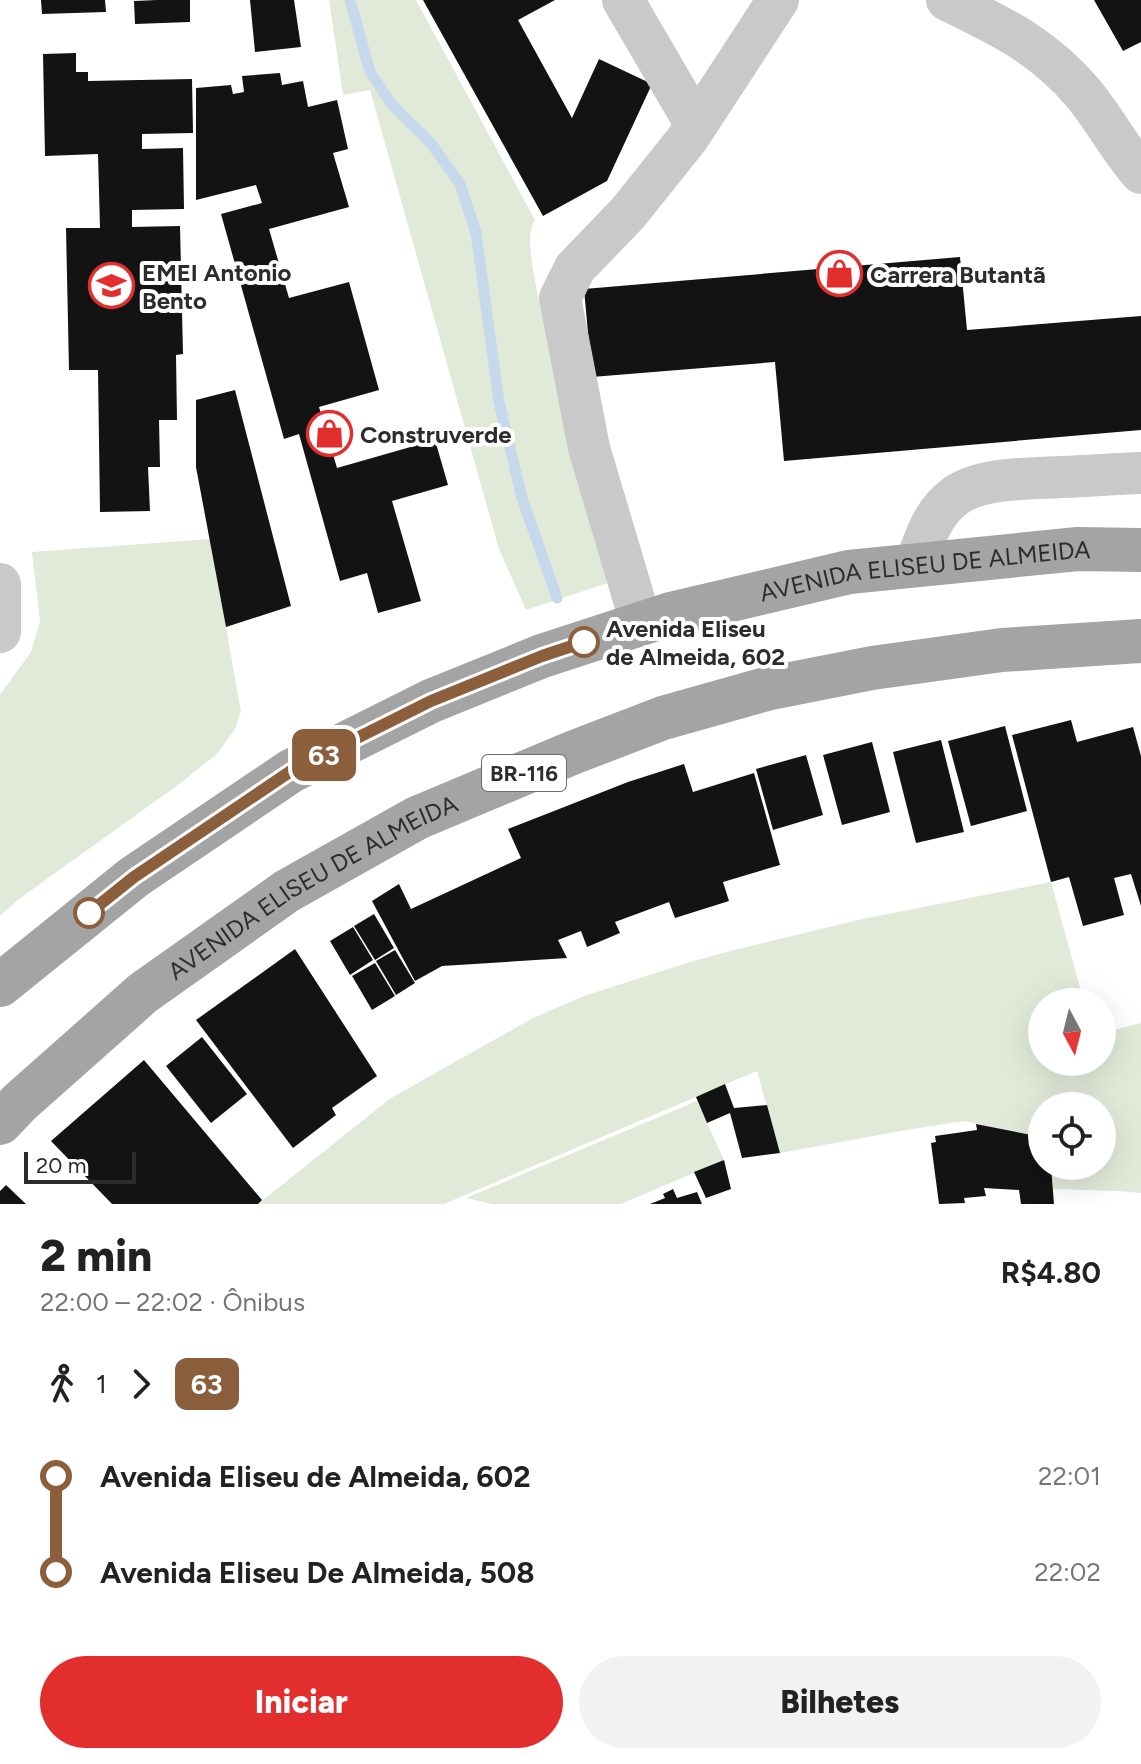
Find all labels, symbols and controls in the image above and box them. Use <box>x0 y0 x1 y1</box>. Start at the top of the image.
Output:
shop icon: Carrera Butantã <box>815 250 863 298</box>
place label: EMEI Antonio Bento <box>142 258 292 315</box>
place label: Carrera Butantã <box>870 260 1046 289</box>
school or university icon: EMEI Antonio Bento <box>87 262 135 310</box>
shop icon: Construverde <box>305 410 353 458</box>
place label: Construverde <box>360 420 511 449</box>
street label: AVENIDA ELISEU DE ALMEIDA <box>757 534 1092 607</box>
place label: Avenida Eliseu de Almeida, 602 <box>606 614 785 671</box>
marker: Avenida Eliseu de Almeida, 602 <box>569 627 599 657</box>
line badge: 63 <box>288 729 360 781</box>
text: 63 <box>308 738 340 772</box>
road number: BR-116 <box>482 755 566 791</box>
street label: AVENIDA ELISEU DE ALMEIDA <box>162 788 462 985</box>
unlabelled marker <box>74 898 104 928</box>
north arrow <box>1028 988 1116 1076</box>
map controls <box>1028 988 1116 1180</box>
button: locate <box>1028 1092 1116 1180</box>
scale bar <box>24 1148 136 1184</box>
text: 20 m <box>36 1152 87 1179</box>
text: 2 min <box>40 1229 152 1282</box>
text: R$4.80 <box>1001 1254 1101 1291</box>
text: 22:00 – 22:02 · Ônibus <box>40 1286 305 1318</box>
icon: walk <box>40 1362 84 1406</box>
icon: forward <box>119 1362 163 1406</box>
text: 63 <box>191 1367 223 1401</box>
text: 1 <box>96 1368 107 1400</box>
text: Avenida Eliseu de Almeida, 602 <box>100 1458 531 1495</box>
text: 22:01 <box>1038 1460 1101 1492</box>
text: Avenida Eliseu De Almeida, 508 <box>100 1554 535 1591</box>
text: 22:02 <box>1034 1556 1101 1588</box>
button: Iniciar <box>40 1656 563 1748</box>
button: Bilhetes <box>579 1656 1101 1748</box>

